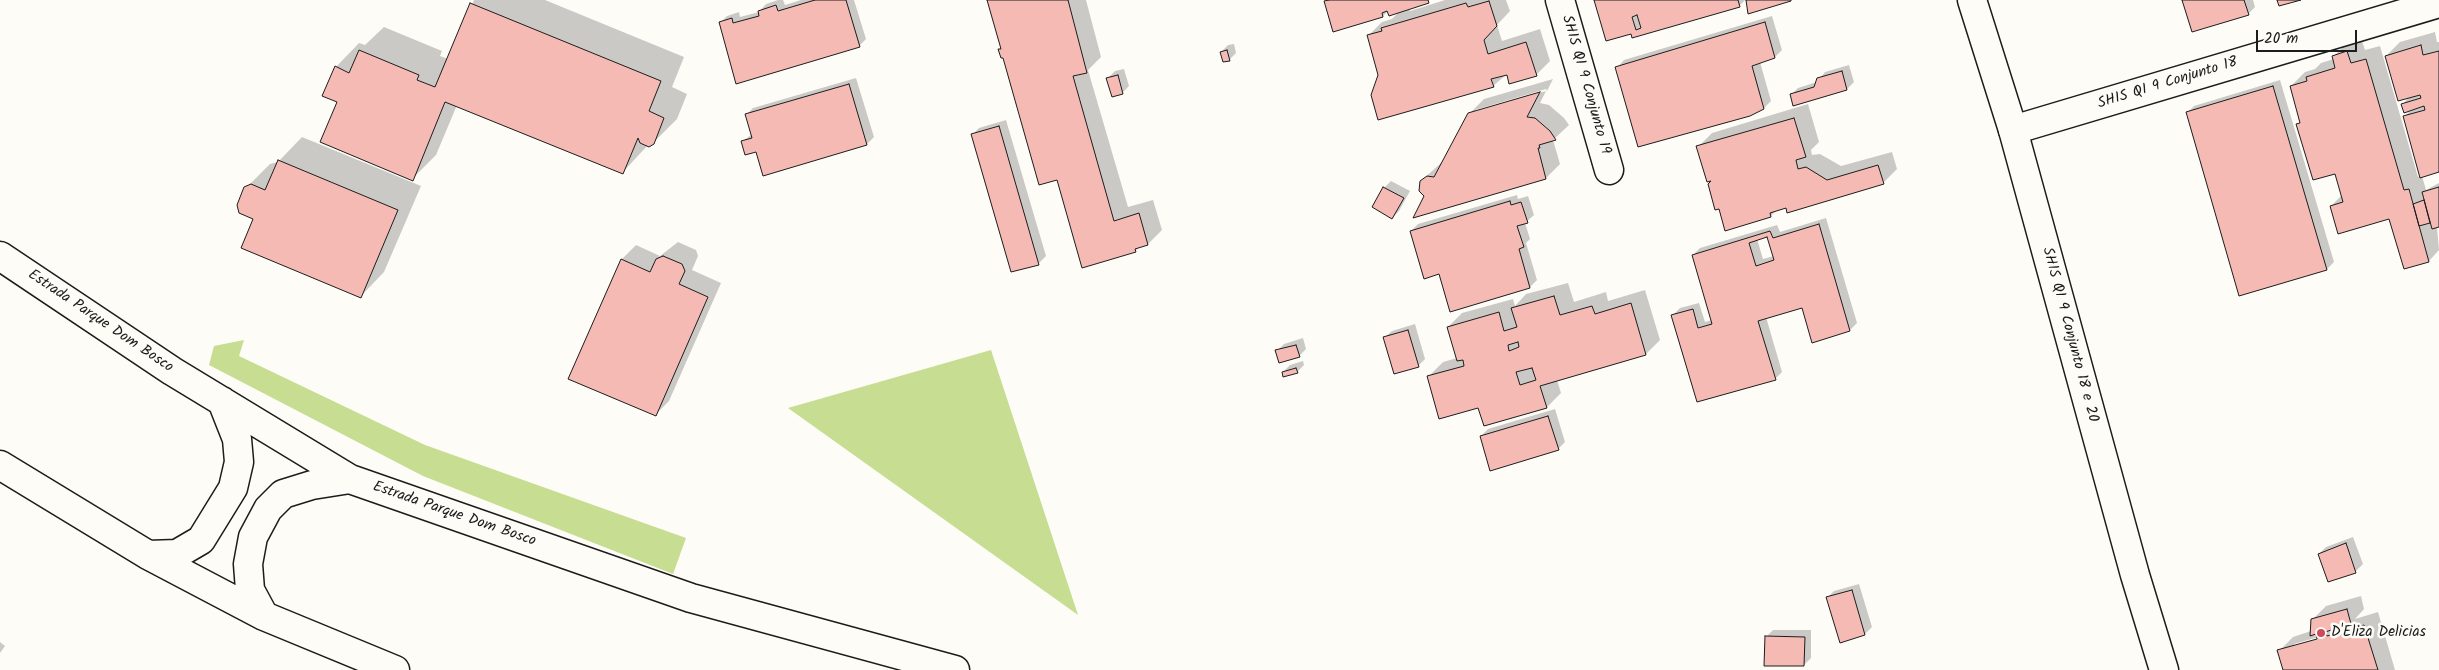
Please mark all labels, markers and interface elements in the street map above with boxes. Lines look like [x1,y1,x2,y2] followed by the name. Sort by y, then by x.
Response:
[1557,13,1613,157] street label: SHIS QI 9 Conjunto 19
[2259,20,2360,52] scale bar
[2264,27,2298,51] text: 20 m
[2096,54,2240,114] street label: SHIS QI 9 Conjunto 18
[2037,246,2101,424] street label: SHIS QI 9 Conjunto 18 e 20
[24,267,176,377] street label: Estrada Parque Dom Bosco
[370,479,538,551] street label: Estrada Parque Dom Bosco
[2331,624,2426,642] place label: D'Eliza Delicias
[2315,627,2327,639] marker: D'Eliza Delicias

